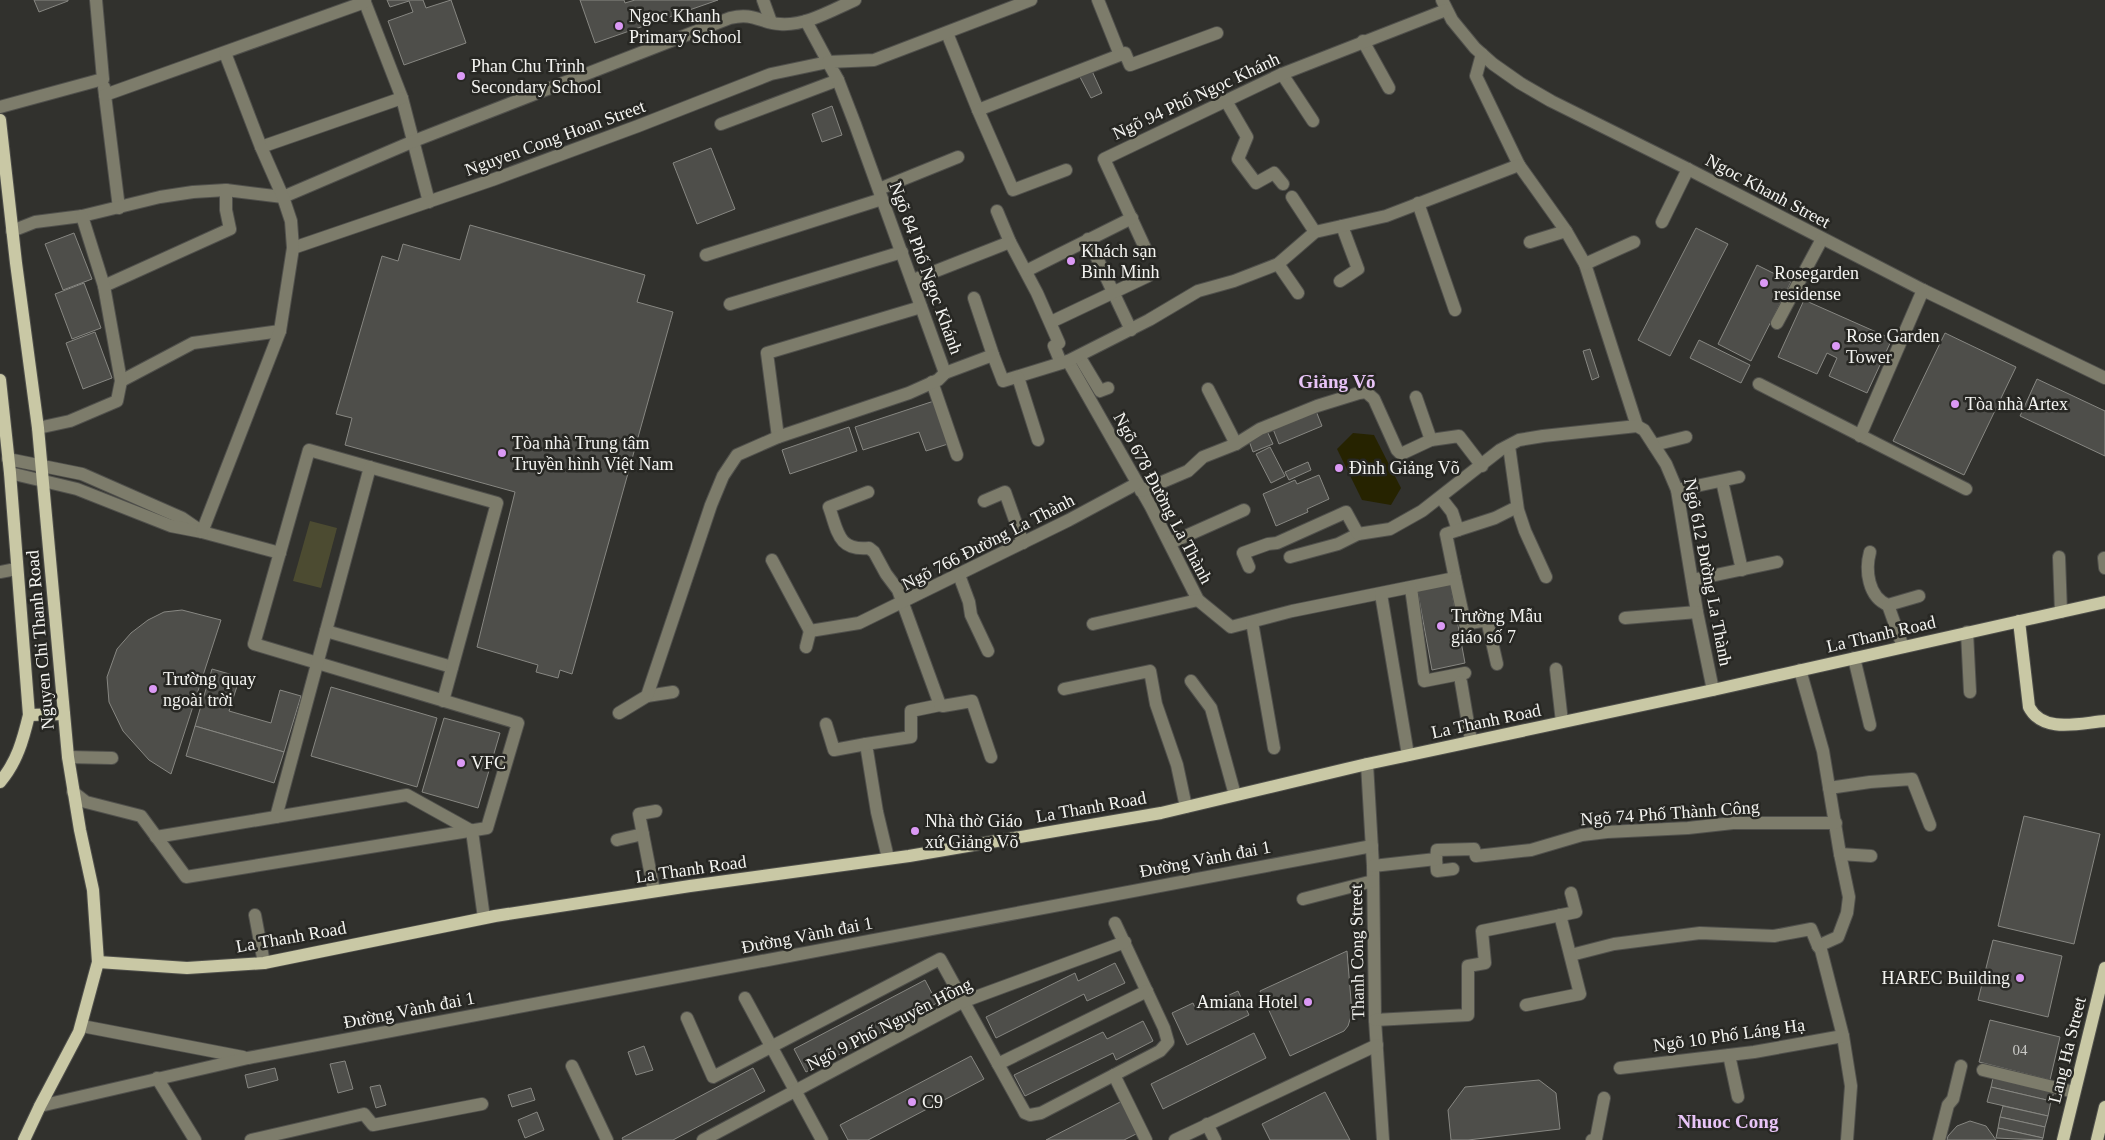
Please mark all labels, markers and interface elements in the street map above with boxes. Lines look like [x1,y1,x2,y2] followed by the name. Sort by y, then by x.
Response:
[629,6,742,47] place label: Ngoc Khanh Primary School
[613,20,625,32] marker: Ngoc Khanh Primary School
[1109,48,1283,144] street label: Ngõ 94 Phố Ngọc Khánh
[471,56,601,97] place label: Phan Chu Trinh Secondary School
[455,70,467,82] marker: Phan Chu Trinh Secondary School
[462,96,648,180] street label: Nguyen Cong Hoan Street
[1702,150,1834,232] street label: Ngoc Khanh Street
[885,179,967,357] street label: Ngõ 84 Phố Ngọc Khánh
[1081,241,1160,282] place label: Khách sạn Bình Minh
[1065,255,1077,267] marker: Khách sạn Bình Minh
[1774,263,1859,304] place label: Rosegarden residense
[1758,277,1770,289] marker: Rosegarden residense
[1846,326,1939,367] place label: Rose Garden Tower
[1830,340,1842,352] marker: Rose Garden Tower
[1298,371,1376,392] district label: Giảng Võ
[1965,394,2068,414] place label: Tòa nhà Artex
[1949,398,1961,410] marker: Tòa nhà Artex
[1109,409,1217,587] street label: Ngõ 678 Đường La Thành
[512,433,673,474] place label: Tòa nhà Trung tâm Truyền hình Việt Nam
[496,447,508,459] marker: Tòa nhà Trung tâm Truyền hình Việt Nam
[1349,458,1460,478] place label: Đình Giảng Võ
[1333,462,1345,474] marker: Đình Giảng Võ
[1680,476,1736,668] street label: Ngõ 612 Đường La Thành
[898,490,1078,594] street label: Ngõ 766 Đường La Thành
[22,549,58,731] street label: Nguyen Chi Thanh Road
[1451,606,1542,647] place label: Trường Mẫu giáo số 7
[1824,612,1938,656] street label: La Thanh Road
[1435,620,1447,632] marker: Trường Mẫu giáo số 7
[163,669,256,710] place label: Trường quay ngoài trời
[147,683,159,695] marker: Trường quay ngoài trời
[1429,700,1543,742] street label: La Thanh Road
[471,753,506,773] place label: VFC
[455,757,467,769] marker: VFC
[1034,787,1148,827] street label: La Thanh Road
[1580,797,1760,829] street label: Ngõ 74 Phố Thành Công
[925,811,1023,852] place label: Nhà thờ Giáo xứ Giảng Võ
[909,825,921,837] marker: Nhà thờ Giáo xứ Giảng Võ
[1138,836,1272,882] street label: Đường Vành đai 1
[634,851,748,887] street label: La Thanh Road
[1346,884,1368,1020] street label: Thanh Cong Street
[740,912,874,958] street label: Đường Vành đai 1
[234,917,348,957] street label: La Thanh Road
[1881,968,2010,988] place label: HAREC Building
[2014,972,2026,984] marker: HAREC Building
[803,974,975,1074] street label: Ngõ 9 Phố Nguyên Hồng
[342,987,476,1033] street label: Đường Vành đai 1
[1197,992,1298,1012] place label: Amiana Hotel
[2044,995,2090,1105] street label: Lang Ha Street
[1302,996,1314,1008] marker: Amiana Hotel
[1652,1014,1806,1056] street label: Ngõ 10 Phố Láng Hạ
[2013,1042,2028,1058] house number: 04
[922,1092,943,1112] place label: C9
[906,1096,918,1108] marker: C9
[1678,1111,1779,1132] district label: Nhuoc Cong

